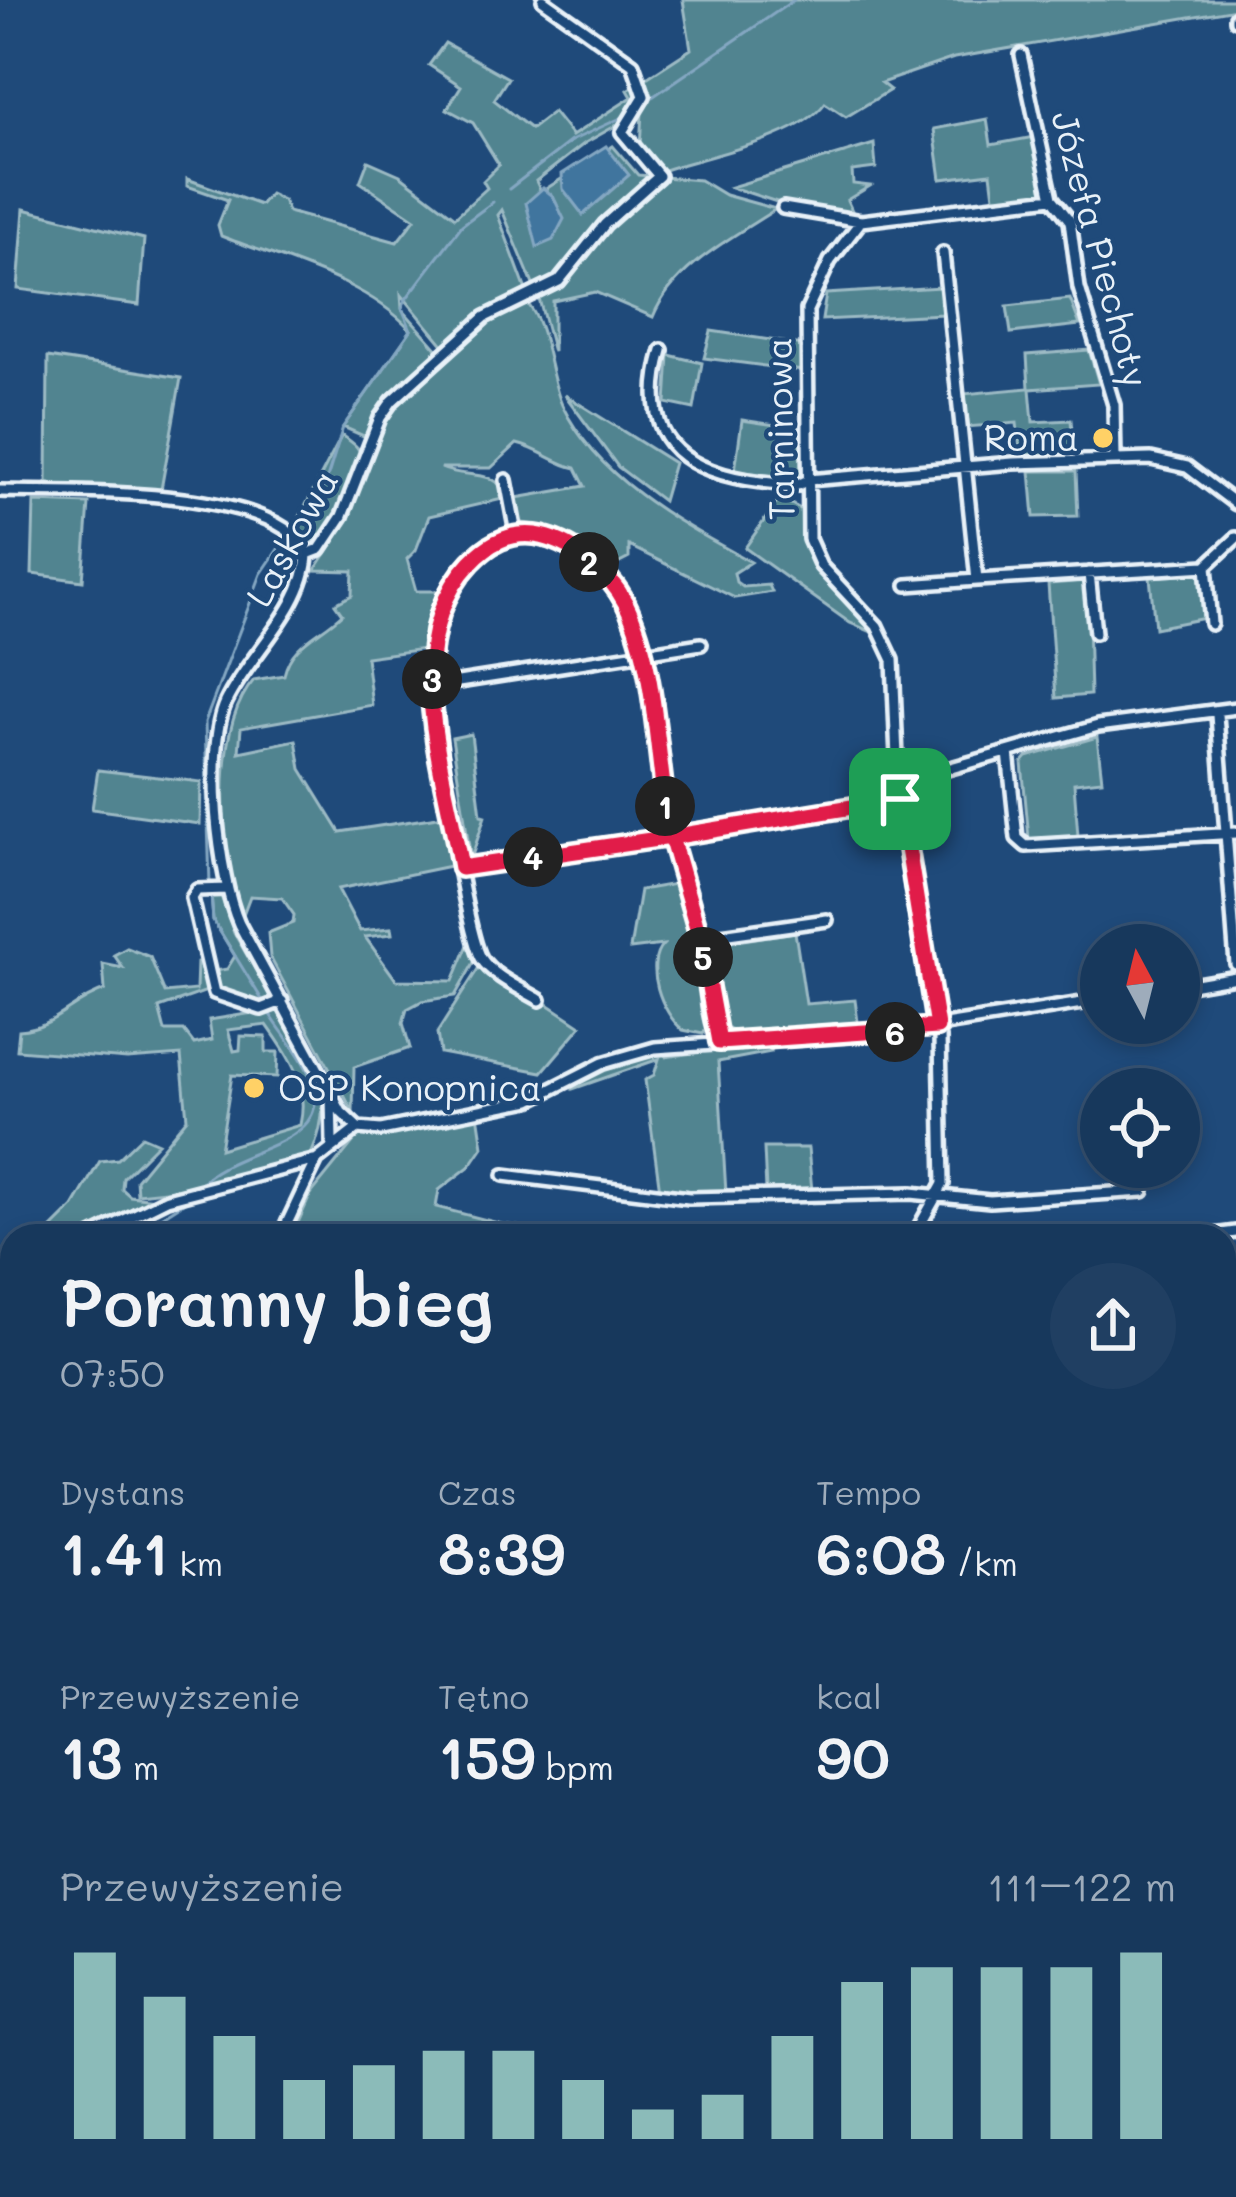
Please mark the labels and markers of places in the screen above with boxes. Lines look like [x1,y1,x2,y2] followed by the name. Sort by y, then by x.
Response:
[983,413,1079,460] place label: Roma
[1090,425,1116,451] marker: Roma
[559,532,619,592] pin: 2
[402,649,462,709] pin: 3
[849,748,951,850] pin
[635,776,695,836] pin: 1
[503,827,563,887] pin: 4
[673,927,733,987] pin: 5
[865,1002,925,1062] pin: 6
[278,1063,542,1110] place label: OSP Konopnica
[241,1075,267,1101] marker: OSP Konopnica

